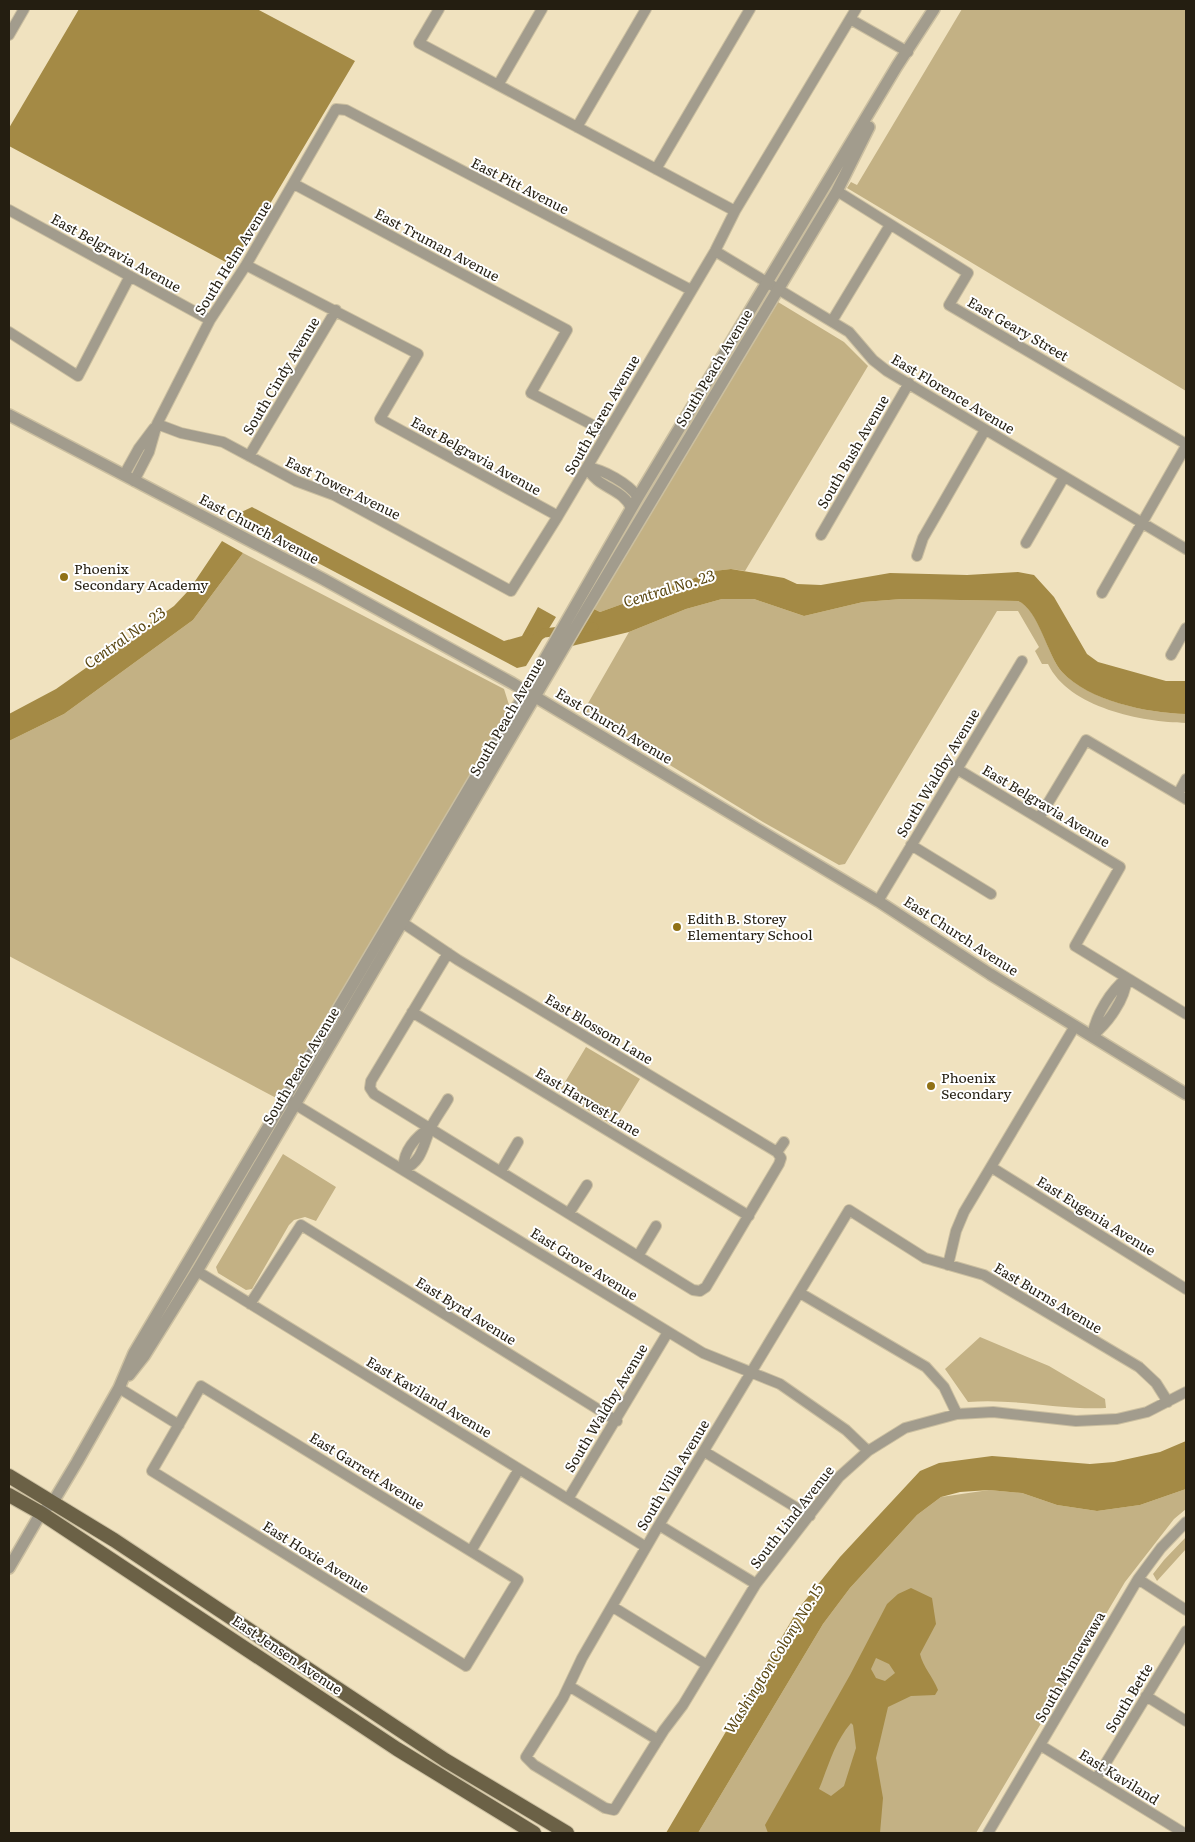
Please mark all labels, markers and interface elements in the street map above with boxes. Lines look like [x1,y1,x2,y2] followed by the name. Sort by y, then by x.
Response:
[468,152,573,218] street label: East Pitt Avenue
[189,196,275,319] street label: South Helm Avenue
[372,203,503,285] street label: East Truman Avenue
[48,208,185,296] street label: East Belgravia Avenue
[964,291,1073,365] street label: East Geary Street
[670,305,756,430] street label: South Peach Avenue
[237,313,323,438] street label: South Cindy Avenue
[888,348,1019,438] street label: East Florence Avenue
[559,351,644,478] street label: South Karen Avenue
[811,391,893,512] street label: South Bush Avenue
[408,411,545,499] street label: East Belgravia Avenue
[282,451,404,524] street label: East Tower Avenue
[196,488,323,568] street label: East Church Avenue
[74,558,209,594] place label: Phoenix Secondary Academy
[620,563,717,612] water label: Central No. 23
[58,571,70,583] marker: Phoenix Secondary Academy
[79,600,170,673] water label: Central No. 23
[464,653,548,780] street label: South Peach Avenue
[552,682,677,768] street label: East Church Avenue
[891,704,984,841] street label: South Waldby Avenue
[979,759,1114,851] street label: East Belgravia Avenue
[900,891,1023,980] street label: East Church Avenue
[687,908,813,944] place label: Edith B. Storey Elementary School
[671,921,683,933] marker: Edith B. Storey Elementary School
[542,988,657,1068] street label: East Blossom Lane
[257,1003,343,1128] street label: South Peach Avenue
[532,1062,645,1140] street label: East Harvest Lane
[941,1067,1012,1103] place label: Phoenix Secondary
[925,1080,937,1092] marker: Phoenix Secondary
[1033,1170,1160,1260] street label: East Eugenia Avenue
[527,1222,642,1304] street label: East Grove Avenue
[991,1257,1106,1337] street label: East Burns Avenue
[412,1271,521,1349] street label: East Byrd Avenue
[559,1339,652,1476] street label: South Waldby Avenue
[363,1351,496,1442] street label: East Kaviland Avenue
[631,1415,713,1534] street label: South Villa Avenue
[306,1427,429,1514] street label: East Garrett Avenue
[745,1461,838,1572] street label: South Lind Avenue
[259,1515,374,1597] street label: East Hoxie Avenue
[717,1578,829,1738] water label: Washington Colony No. 15
[1029,1607,1109,1726] street label: South Minnewawa
[228,1610,347,1699] street label: East Jensen Avenue
[1100,1659,1157,1736] street label: South Bette
[1076,1744,1164,1809] street label: East Kaviland

